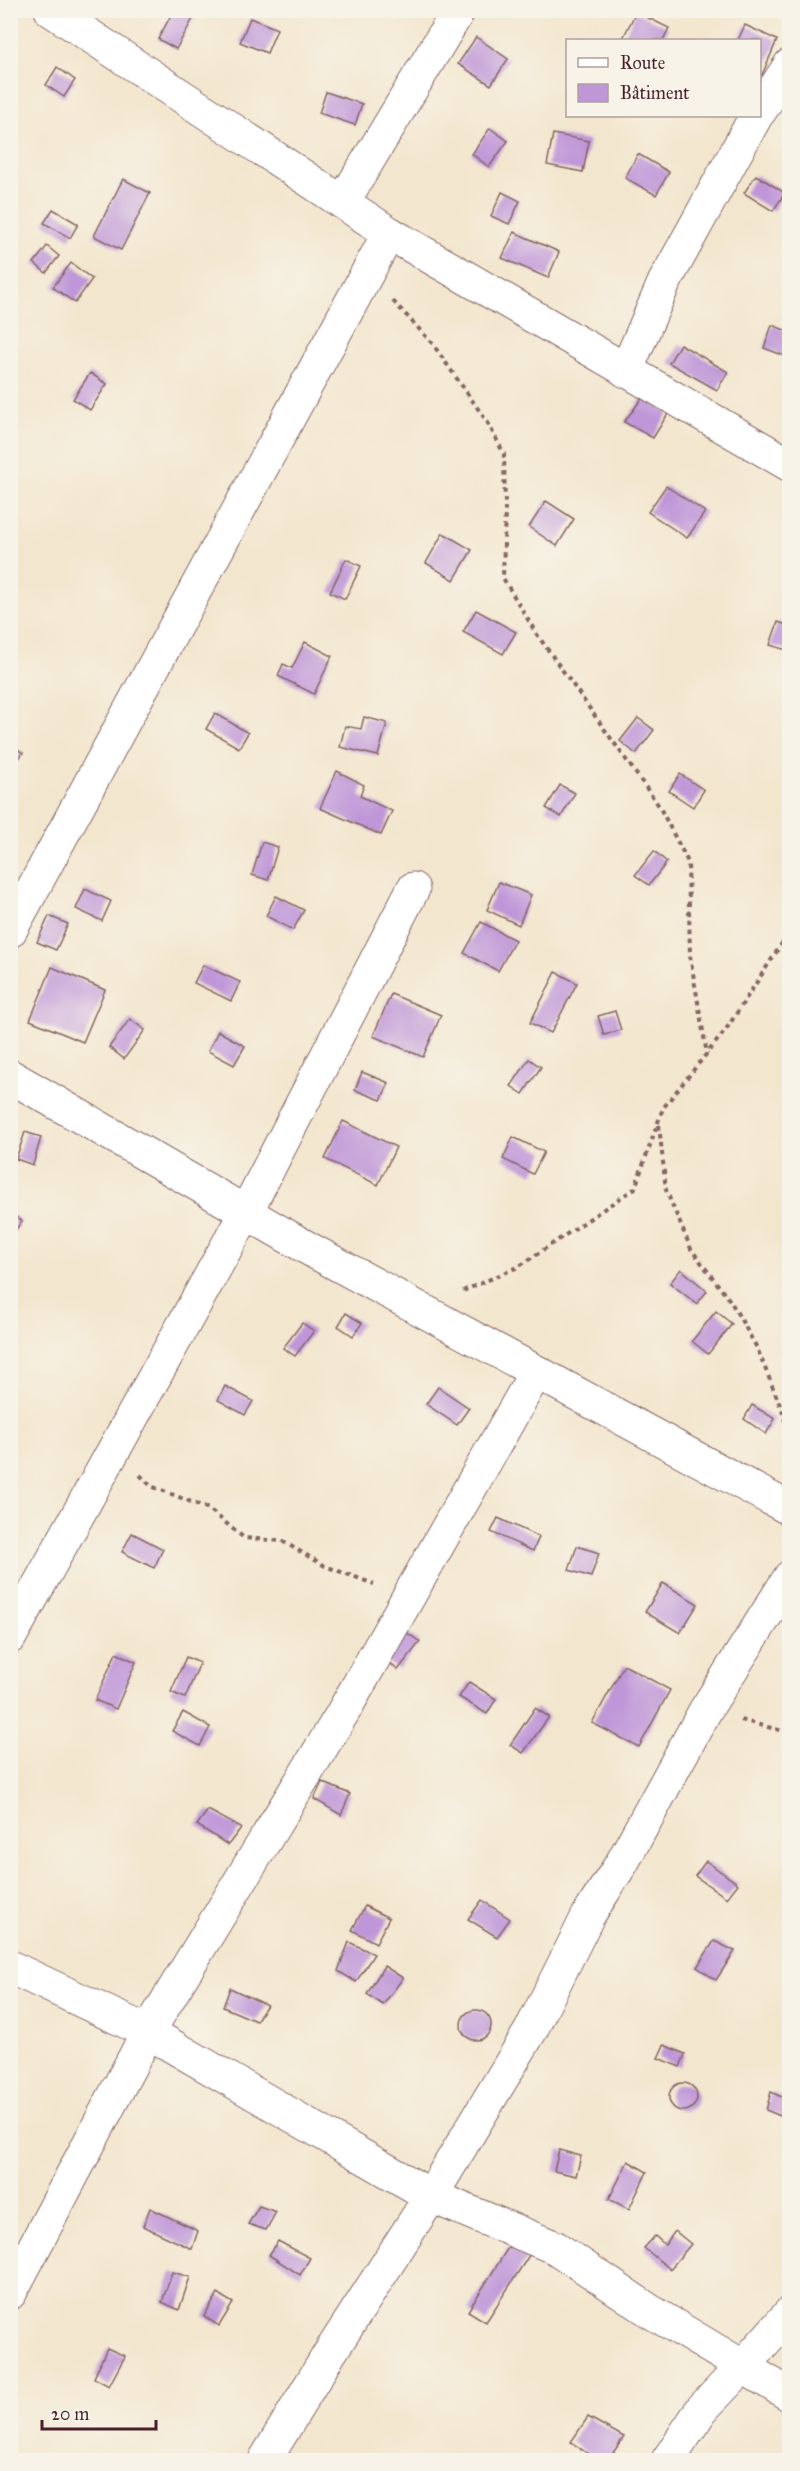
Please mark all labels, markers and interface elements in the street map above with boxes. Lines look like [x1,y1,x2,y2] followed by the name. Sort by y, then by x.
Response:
[566,39,761,117] legend
[620,52,665,74] text: Route
[620,82,690,104] text: Bâtiment
[42,2393,156,2431] scale bar
[51,2403,89,2425] text: 20 m

